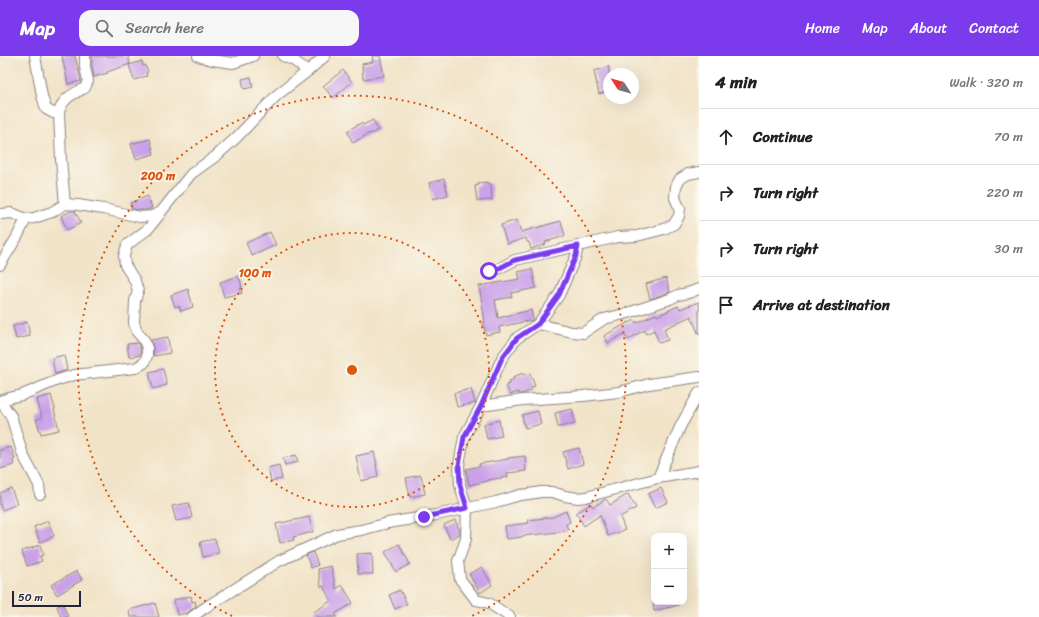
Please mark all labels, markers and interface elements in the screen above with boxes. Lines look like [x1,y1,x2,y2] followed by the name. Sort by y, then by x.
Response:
[79,10,359,46] search box
[20,12,55,45] text: Map
[125,15,204,41] text: Search here
[805,16,840,41] text: Home
[862,16,888,41] text: Map
[910,16,947,41] text: About
[969,16,1019,41] text: Contact
[93,17,115,39] icon: search
[715,67,757,97] text: 4 min
[603,68,639,104] north arrow
[949,71,1023,94] text: Walk · 320 m
[753,124,813,150] text: Continue
[994,125,1023,148] text: 70 m
[715,126,737,148] icon: ahead
[140,165,176,187] text: 200 m
[753,180,818,206] text: Turn right
[986,181,1023,204] text: 220 m
[715,182,737,204] icon: right
[753,236,818,262] text: Turn right
[994,237,1023,260] text: 30 m
[715,238,737,260] icon: right
[239,262,272,284] text: 100 m
[480,262,498,280] route start
[753,292,890,318] text: Arrive at destination
[715,294,737,316] icon: arrive
[345,363,359,377] centre of rings
[415,508,433,526] route end
[651,533,687,605] map controls
[651,533,687,569] button: +
[651,569,687,605] button: −
[18,588,43,607] text: 50 m
[12,589,81,608] scale bar

